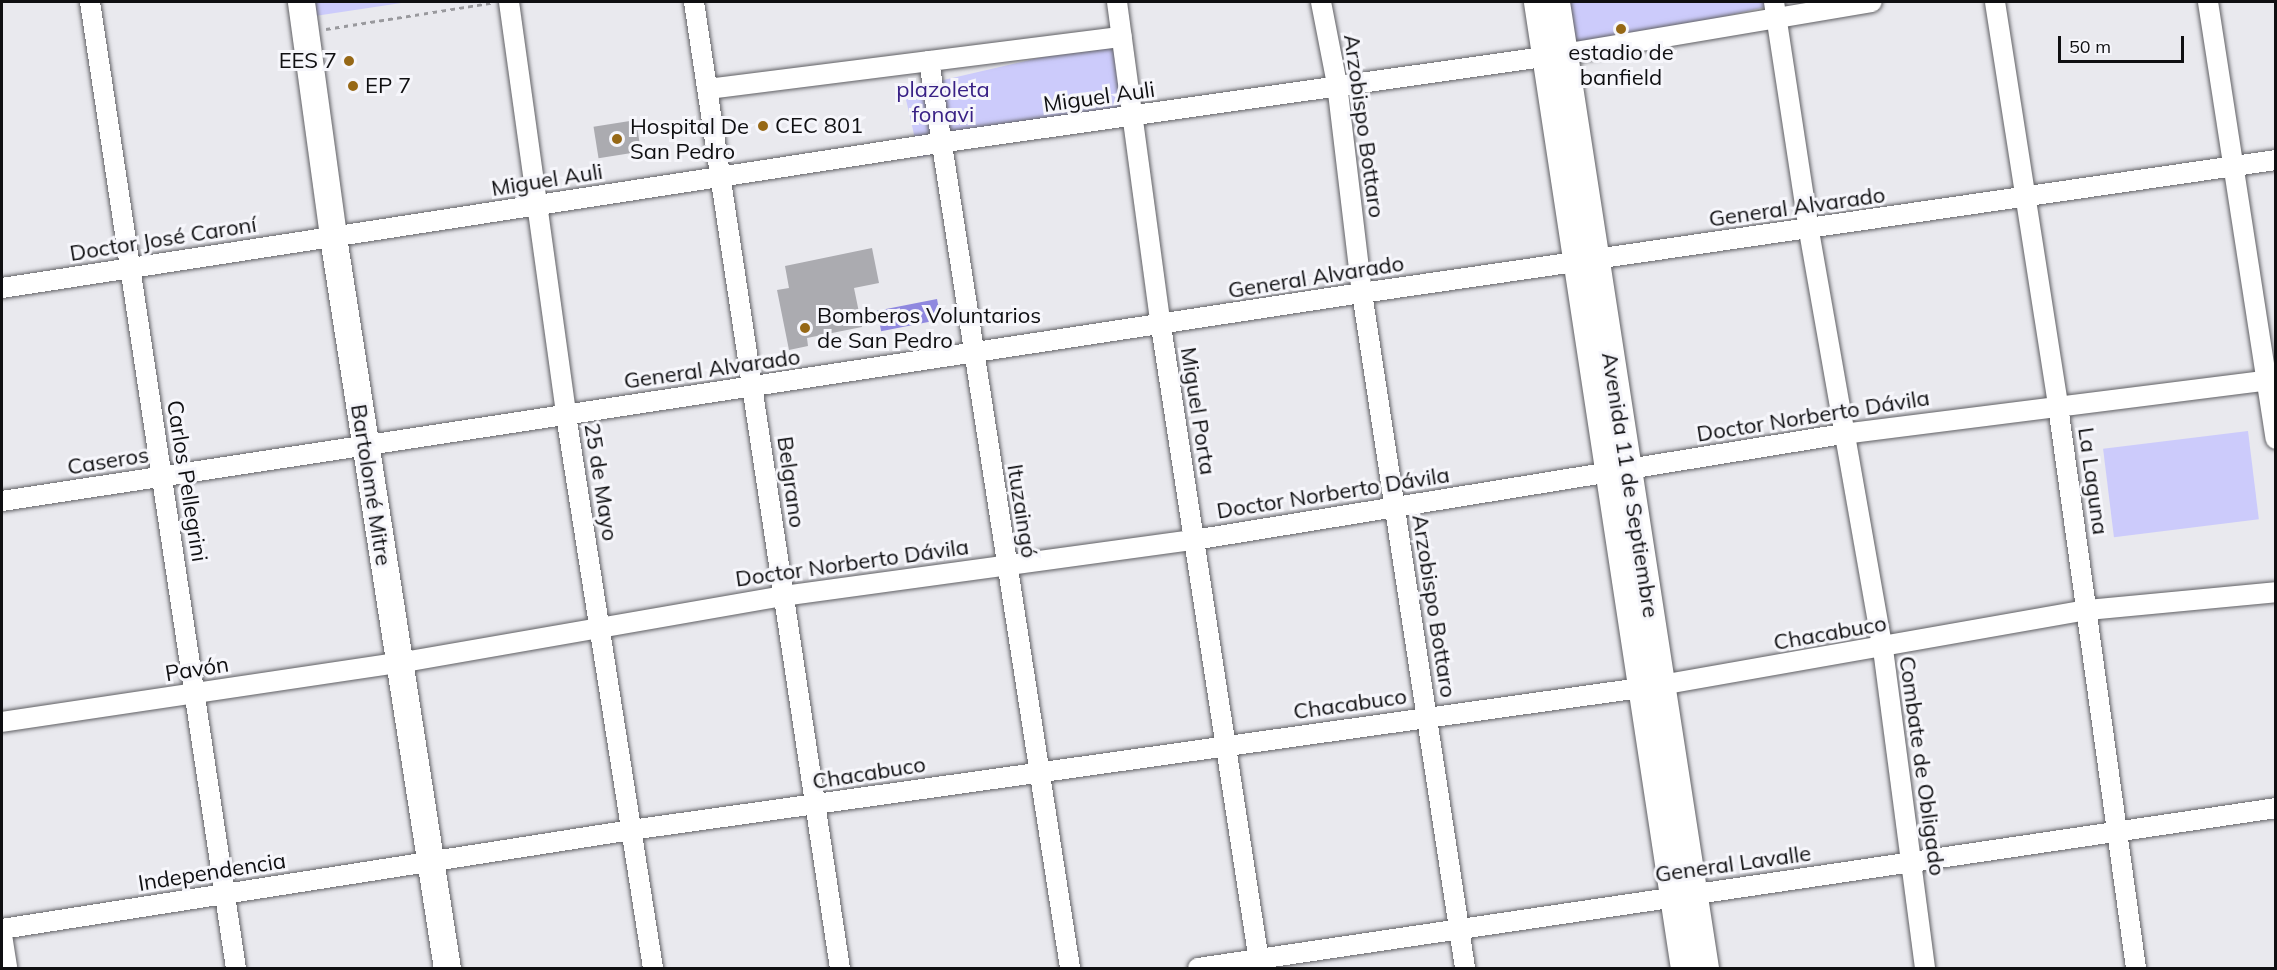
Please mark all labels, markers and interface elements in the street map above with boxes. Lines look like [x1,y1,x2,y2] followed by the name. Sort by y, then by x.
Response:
[1614,22,1628,36] marker: estadio de banfield
[2061,24,2187,62] scale bar
[1338,33,1390,219] street label: Arzobispo Bottaro
[2069,35,2111,58] text: 50 m
[1568,39,1674,90] place label: estadio de banfield
[279,48,337,74] place label: EES 7
[342,54,356,68] marker: EES 7
[365,73,411,99] place label: EP 7
[896,76,990,128] park label: plazoleta fonavi
[1042,76,1156,118] street label: Miguel Auli
[346,79,360,93] marker: EP 7
[630,113,749,164] place label: Hospital De San Pedro
[775,113,863,139] place label: CEC 801
[756,119,770,133] marker: CEC 801
[608,130,626,148] marker: Hospital De San Pedro
[489,158,605,202] street label: Miguel Auli
[1707,182,1887,232] street label: General Alvarado
[68,211,258,267] street label: Doctor José Caroní
[1226,250,1406,304] street label: General Alvarado
[817,302,1041,354] place label: Bomberos Voluntarios de San Pedro
[798,321,812,335] marker: Bomberos Voluntarios de San Pedro
[622,344,802,394] street label: General Alvarado
[1175,345,1221,477] street label: Miguel Porta
[1596,350,1664,620] street label: Avenida 11 de Septiembre
[1695,385,1931,447] street label: Doctor Norberto Dávila
[161,398,213,564] street label: Carlos Pellegrini
[345,402,397,568] street label: Bartolomé Mitre
[579,421,623,543] street label: 25 de Mayo
[2072,426,2114,536] street label: La Laguna
[772,435,810,529] street label: Belgrano
[65,442,151,480] street label: Caseros
[1002,462,1042,560] street label: Ituzaingó
[1215,462,1451,524] street label: Doctor Norberto Dávila
[1406,513,1462,699] street label: Arzobispo Bottaro
[734,534,970,592] street label: Doctor Norberto Dávila
[1771,610,1889,656] street label: Chacabuco
[163,651,231,687] street label: Pavón
[1894,654,1950,878] street label: Combate de Obligado
[1292,683,1408,725] street label: Chacabuco
[811,751,927,795] street label: Chacabuco
[1653,840,1813,888] street label: General Lavalle
[136,847,288,897] street label: Independencia

